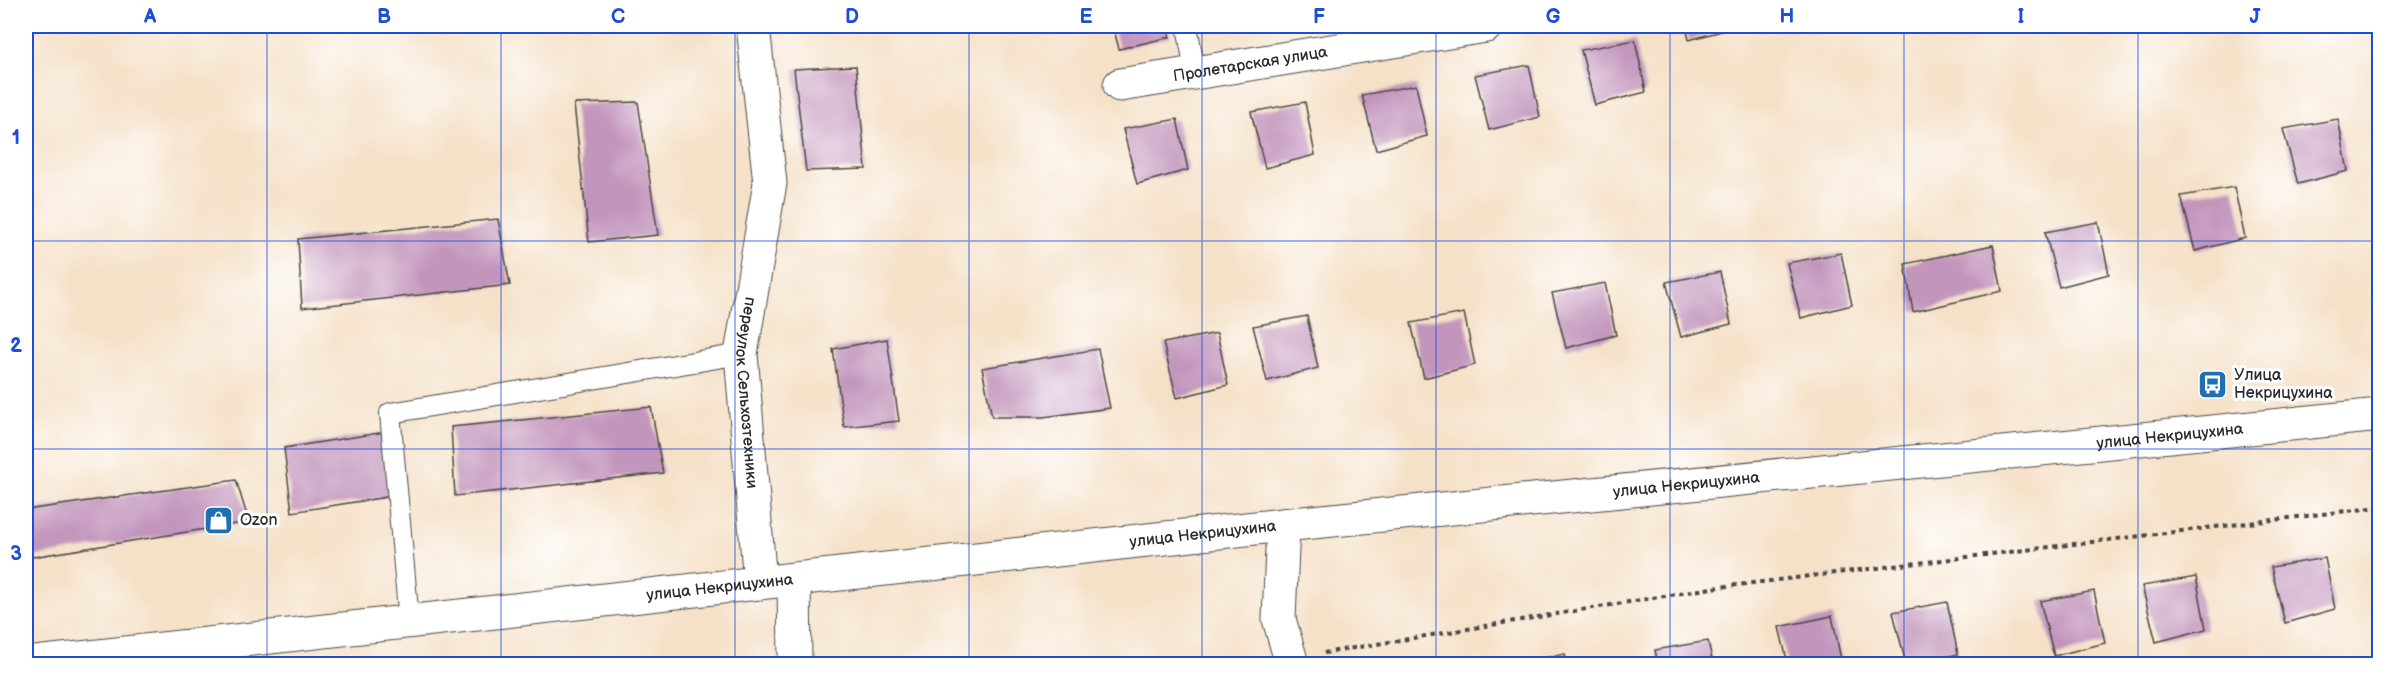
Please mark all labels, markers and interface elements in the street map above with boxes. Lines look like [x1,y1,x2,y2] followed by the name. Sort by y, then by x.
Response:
[143,5,157,29] text: A
[377,5,391,29] text: B
[611,5,625,29] text: C
[845,5,859,29] text: D
[1080,5,1093,29] text: E
[1313,5,1325,29] text: F
[1546,5,1561,29] text: G
[1780,5,1794,29] text: H
[2018,5,2024,29] text: I
[2250,5,2262,29] text: J
[1172,42,1329,86] street label: Пролетарская улица
[12,126,20,150] text: 1
[731,296,762,489] street label: переулок Сельхозтехники
[10,334,22,358] text: 2
[2234,366,2333,403] place label: Улица Некрицухина
[2197,368,2229,400] bus stop icon: Улица Некрицухина
[2096,419,2245,453] street label: улица Некрицухина
[1612,468,1761,501] street label: улица Некрицухина
[203,504,235,536] shop icon: Ozon
[240,511,278,530] place label: Ozon
[1128,516,1278,551] street label: улица Некрицухина
[10,542,22,566] text: 3
[645,570,795,605] street label: улица Некрицухина

